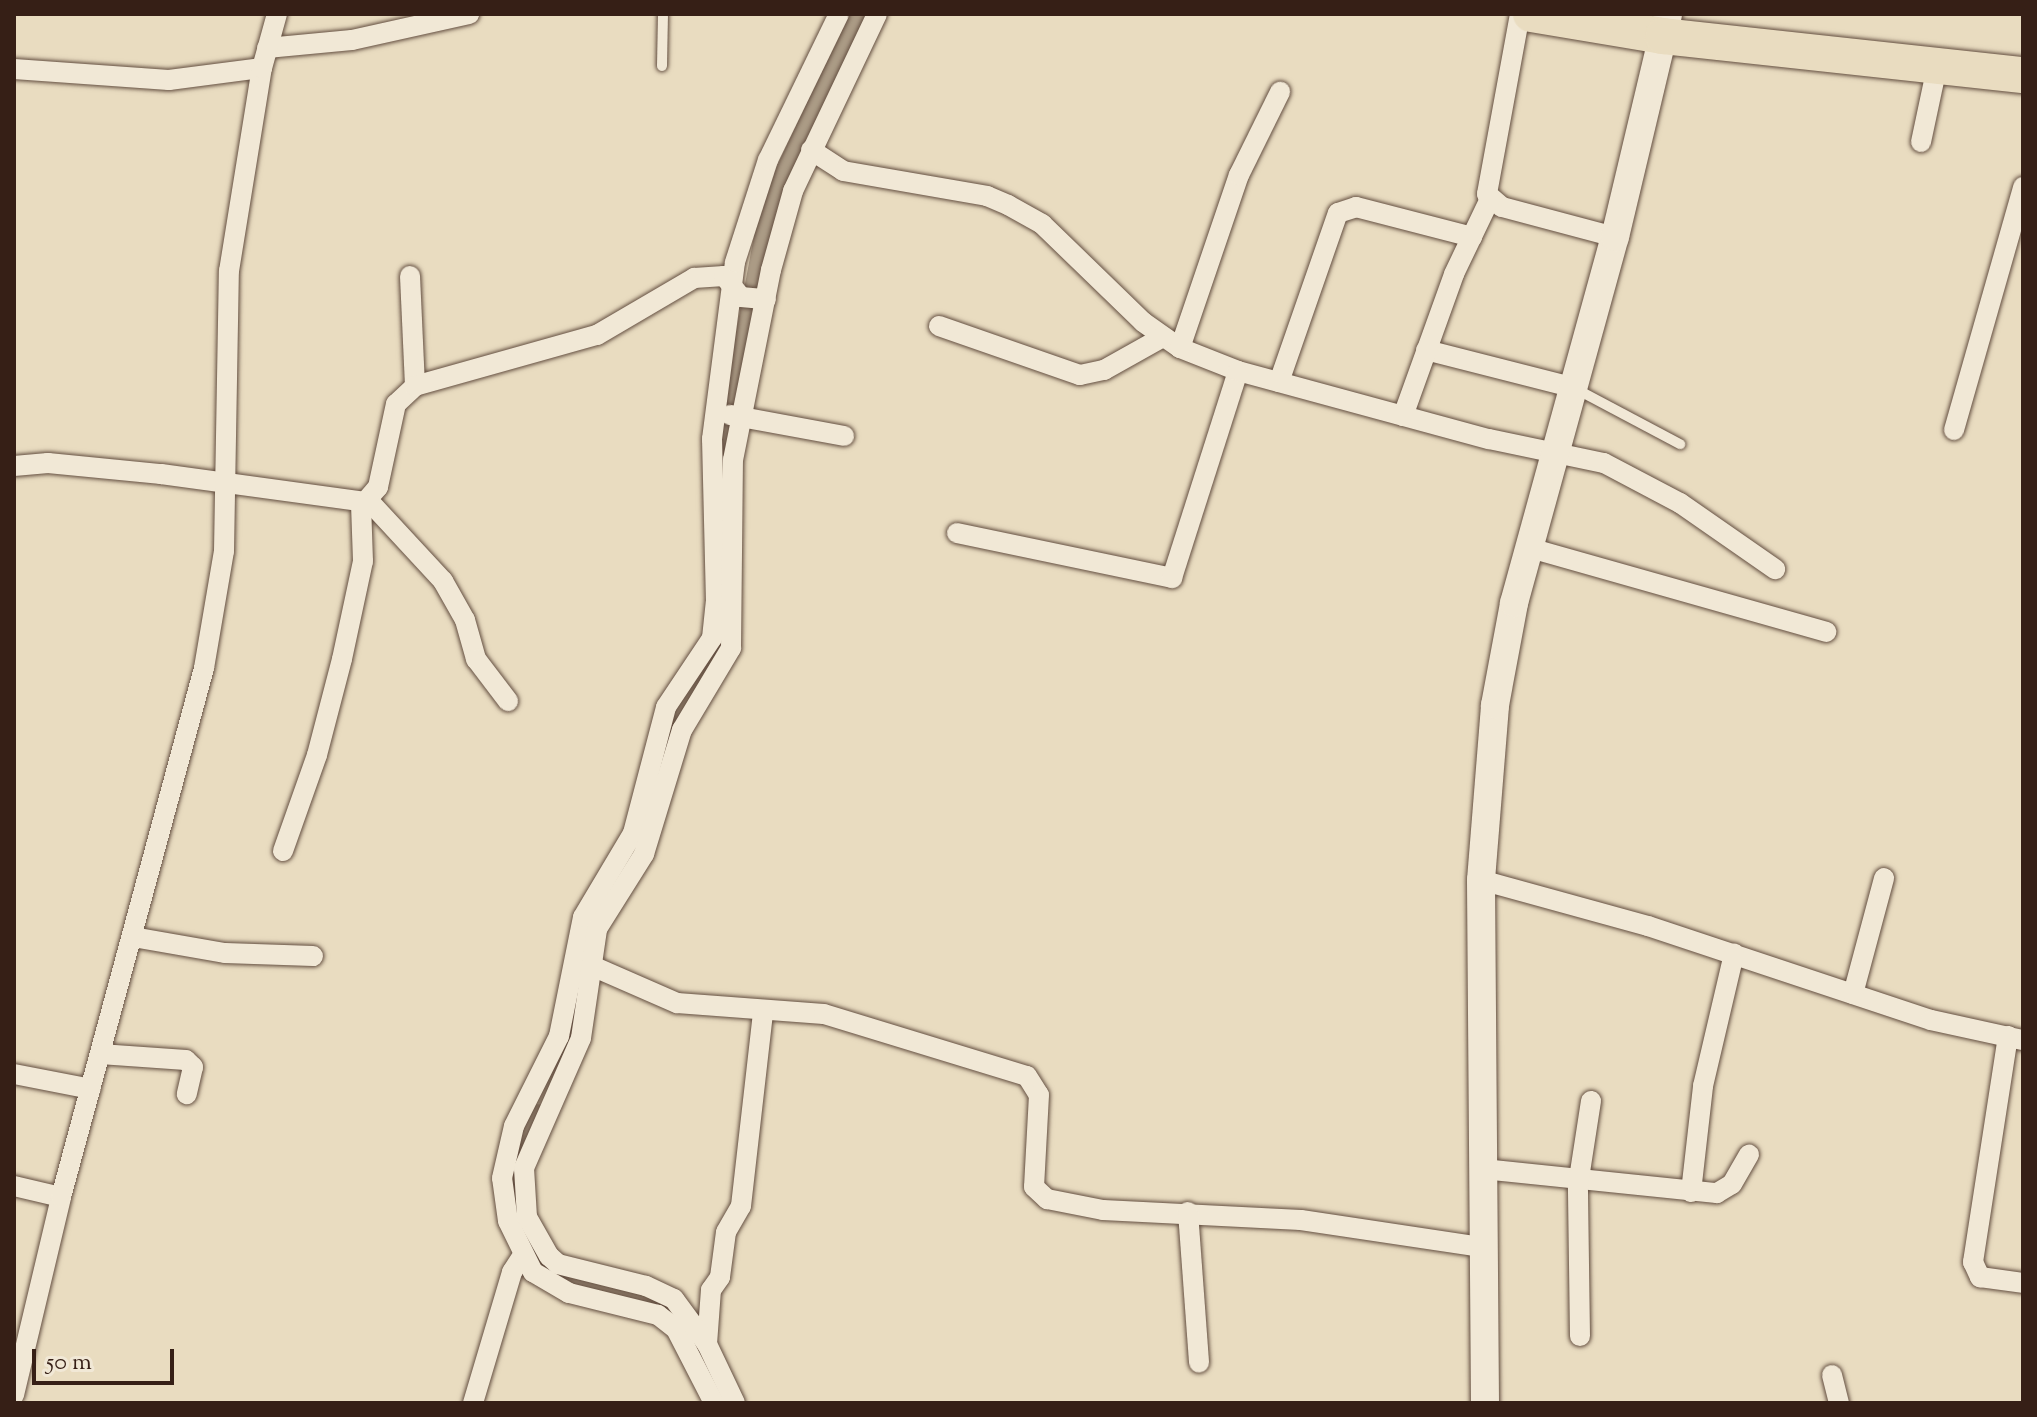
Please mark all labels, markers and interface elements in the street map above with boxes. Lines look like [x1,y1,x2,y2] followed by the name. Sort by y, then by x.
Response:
[36,1333,178,1383] scale bar
[46,1346,92,1380] text: 50 m

